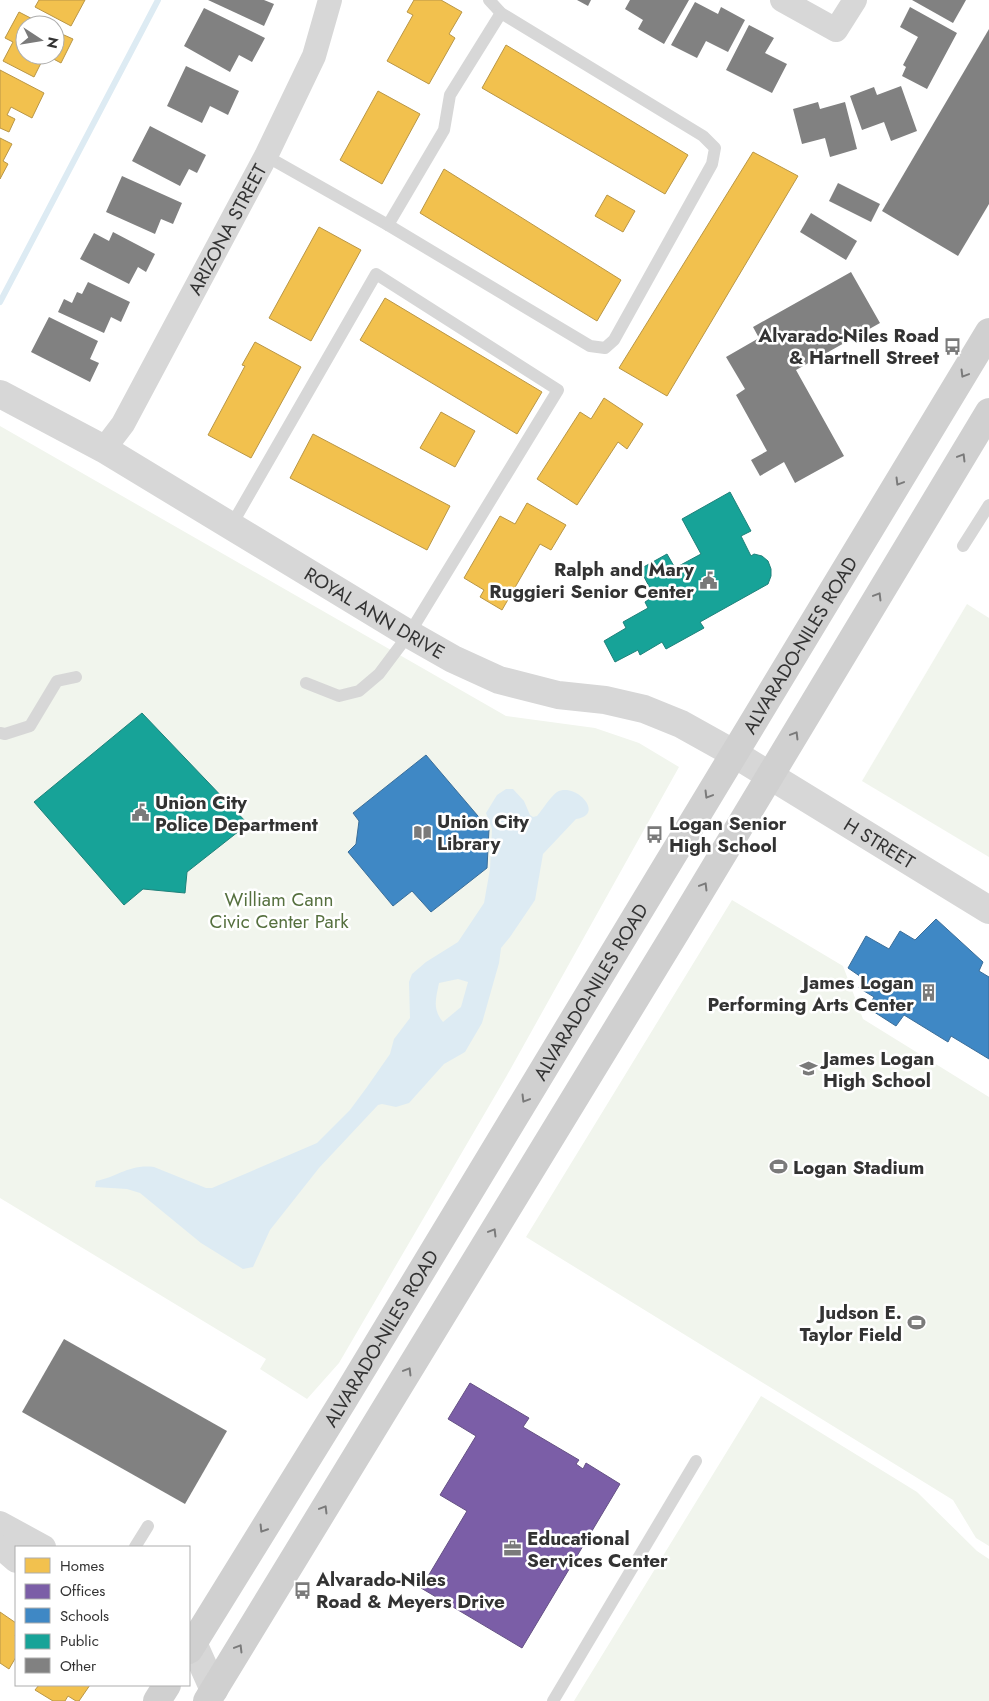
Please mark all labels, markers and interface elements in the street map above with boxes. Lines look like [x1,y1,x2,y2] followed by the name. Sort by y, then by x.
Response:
[15,15,65,65] north arrow
[42,35,64,50] text: N
[181,159,273,300] street label: ARIZONA STREET
[757,322,939,371] place label: Alvarado-Niles Road & Hartnell Street
[943,336,963,356] bus stop icon: Alvarado-Niles Road & Hartnell Street
[961,368,971,377] one-way arrow
[956,453,966,462] one-way arrow
[895,477,905,486] one-way arrow
[736,551,864,739] street label: ALVARADO-NILES ROAD
[489,556,695,605] place label: Ralph and Mary Ruggieri Senior Center
[299,560,450,665] street label: ROYAL ANN DRIVE
[698,570,718,590] public building icon: Ralph and Mary Ruggieri Senior Center
[872,592,882,601] one-way arrow
[788,732,798,741] one-way arrow
[155,789,318,838] place label: Union City Police Department
[704,790,714,799] one-way arrow
[131,803,151,823] public building icon: Union City Police Department
[437,808,530,857] place label: Union City Library
[669,810,787,859] place label: Logan Senior High School
[839,811,920,875] street label: H STREET
[413,822,433,842] library icon: Union City Library
[645,824,665,844] bus stop icon: Logan Senior High School
[697,882,707,891] one-way arrow
[209,886,349,935] park label: William Cann Civic Center Park
[526,898,654,1085] street label: ALVARADO-NILES ROAD
[707,969,914,1018] place label: James Logan Performing Arts Center
[918,983,938,1003] building icon: James Logan Performing Arts Center
[819,1045,934,1094] place label: James Logan High School
[799,1059,819,1079] school or university icon: James Logan High School
[521,1094,531,1103] one-way arrow
[793,1154,924,1181] place label: Logan Stadium
[769,1157,789,1177] sports icon: Logan Stadium
[486,1228,496,1237] one-way arrow
[317,1245,445,1432] street label: ALVARADO-NILES ROAD
[800,1299,902,1348] place label: Judson E. Taylor Field
[906,1313,926,1333] sports icon: Judson E. Taylor Field
[402,1367,412,1376] one-way arrow
[317,1506,327,1515] one-way arrow
[259,1524,269,1533] one-way arrow
[527,1525,668,1574] place label: Educational Services Center
[503,1539,523,1559] office icon: Educational Services Center
[15,1546,190,1686] legend
[60,1555,104,1577] text: Homes
[315,1566,505,1615] place label: Alvarado-Niles Road & Meyers Drive
[60,1580,105,1602] text: Offices
[292,1580,312,1600] bus stop icon: Alvarado-Niles Road & Meyers Drive
[60,1605,109,1627] text: Schools
[60,1630,99,1652] text: Public
[233,1645,242,1654] one-way arrow
[60,1655,97,1677] text: Other

